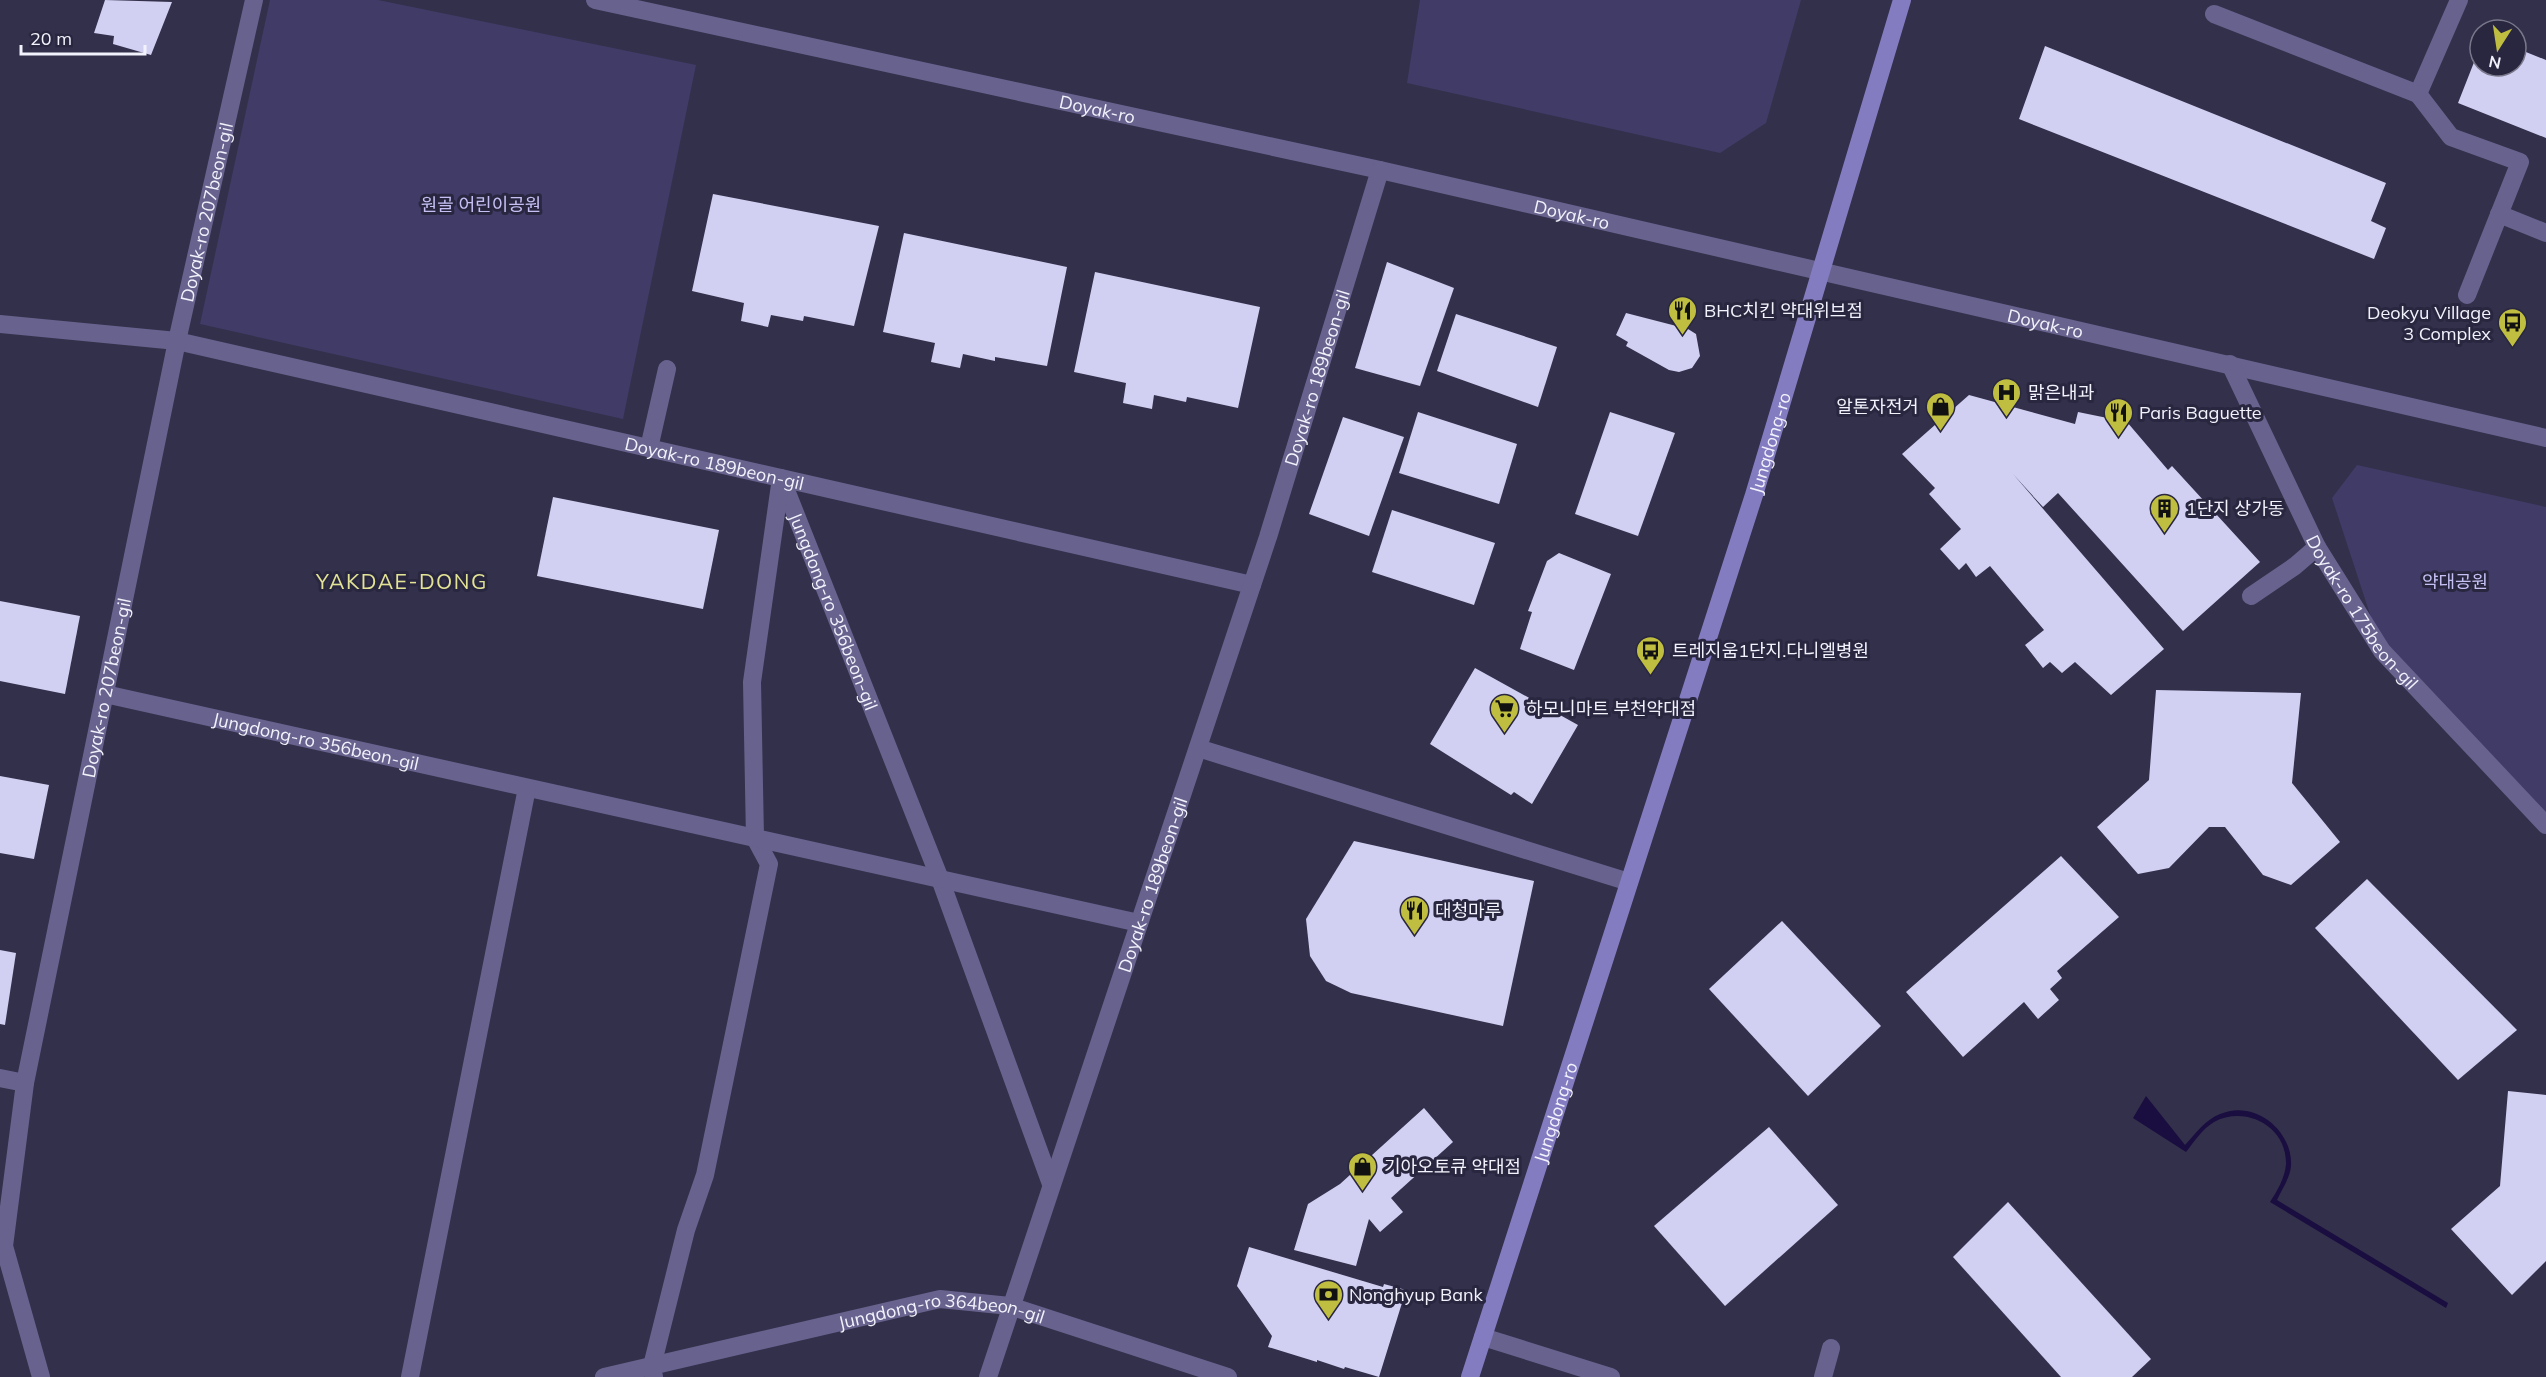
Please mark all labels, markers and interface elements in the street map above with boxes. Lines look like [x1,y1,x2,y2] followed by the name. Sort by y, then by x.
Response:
[21,18,146,56] scale bar
[2468,18,2528,78] north arrow
[30,27,72,50] text: 20 m
[2487,52,2503,74] text: N
[1057,89,1137,128] street label: Doyak-ro
[175,120,237,304] street label: Doyak-ro 207beon-gil
[421,193,541,216] park label: 원골 어린이공원
[1532,194,1612,234] street label: Doyak-ro
[1279,287,1354,469] street label: Doyak-ro 189beon-gil
[1667,294,1699,336] restaurant icon: BHC치킨 약대위브점
[1704,299,1863,322] place label: BHC치킨 약대위브점
[2367,301,2491,345] place label: Deokyu Village 3 Complex
[2005,303,2086,343] street label: Doyak-ro
[2496,306,2528,348] bus stop icon: Deokyu Village 3 Complex
[1991,376,2023,418] hospital icon: 맑은내과
[2028,381,2095,404] place label: 맑은내과
[1744,389,1796,496] street label: Jungdong-ro
[1924,390,1956,432] shop icon: 알톤자전거
[1836,395,1919,418] place label: 알톤자전거
[2102,396,2134,438] restaurant icon: Paris Baguette
[2139,401,2262,424] place label: Paris Baguette
[623,432,806,494] street label: Doyak-ro 189beon-gil
[2149,492,2181,534] building icon: 1단지 상가동
[2186,497,2284,520] place label: 1단지 상가동
[784,509,883,713] street label: Jungdong-ro 356beon-gil
[2301,531,2423,694] street label: Doyak-ro 175beon-gil
[315,568,488,594] district label: YAKDAE-DONG
[2422,570,2488,593] park label: 약대공원
[76,596,136,780] street label: Doyak-ro 207beon-gil
[1635,634,1667,676] bus stop icon: 트레지움1단지.다니엘병원
[1672,639,1869,662] place label: 트레지움1단지.다니엘병원
[1489,692,1521,734] supermarket icon: 하모니마트 부천약대점
[1526,697,1696,720] place label: 하모니마트 부천약대점
[211,707,421,775] street label: Jungdong-ro 356beon-gil
[1112,794,1192,975] street label: Doyak-ro 189beon-gil
[1398,894,1430,936] restaurant icon: 대청마루
[1435,899,1501,922] place label: 대청마루
[1528,1059,1582,1166] street label: Jungdong-ro
[1347,1150,1379,1192] shop icon: 기아오토큐 약대점
[1384,1155,1521,1178] place label: 기아오토큐 약대점
[1312,1278,1344,1320] bank icon: Nonghyup Bank
[1349,1283,1484,1306] place label: Nonghyup Bank
[836,1288,1048,1334] street label: Jungdong-ro 364beon-gil

